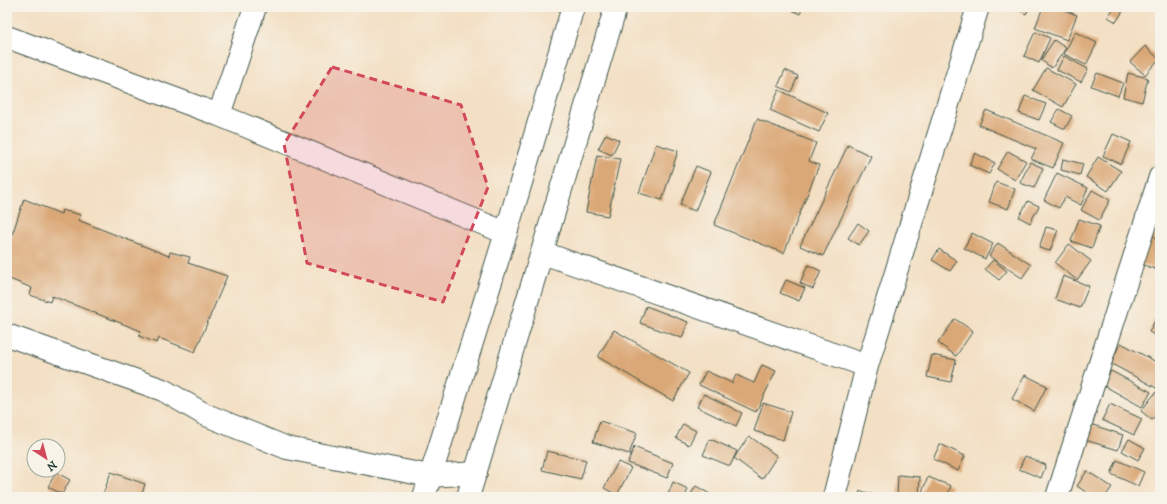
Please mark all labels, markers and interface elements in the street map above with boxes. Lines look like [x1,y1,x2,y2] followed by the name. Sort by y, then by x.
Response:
[26,438,66,478] north arrow
[44,457,59,474] text: N

